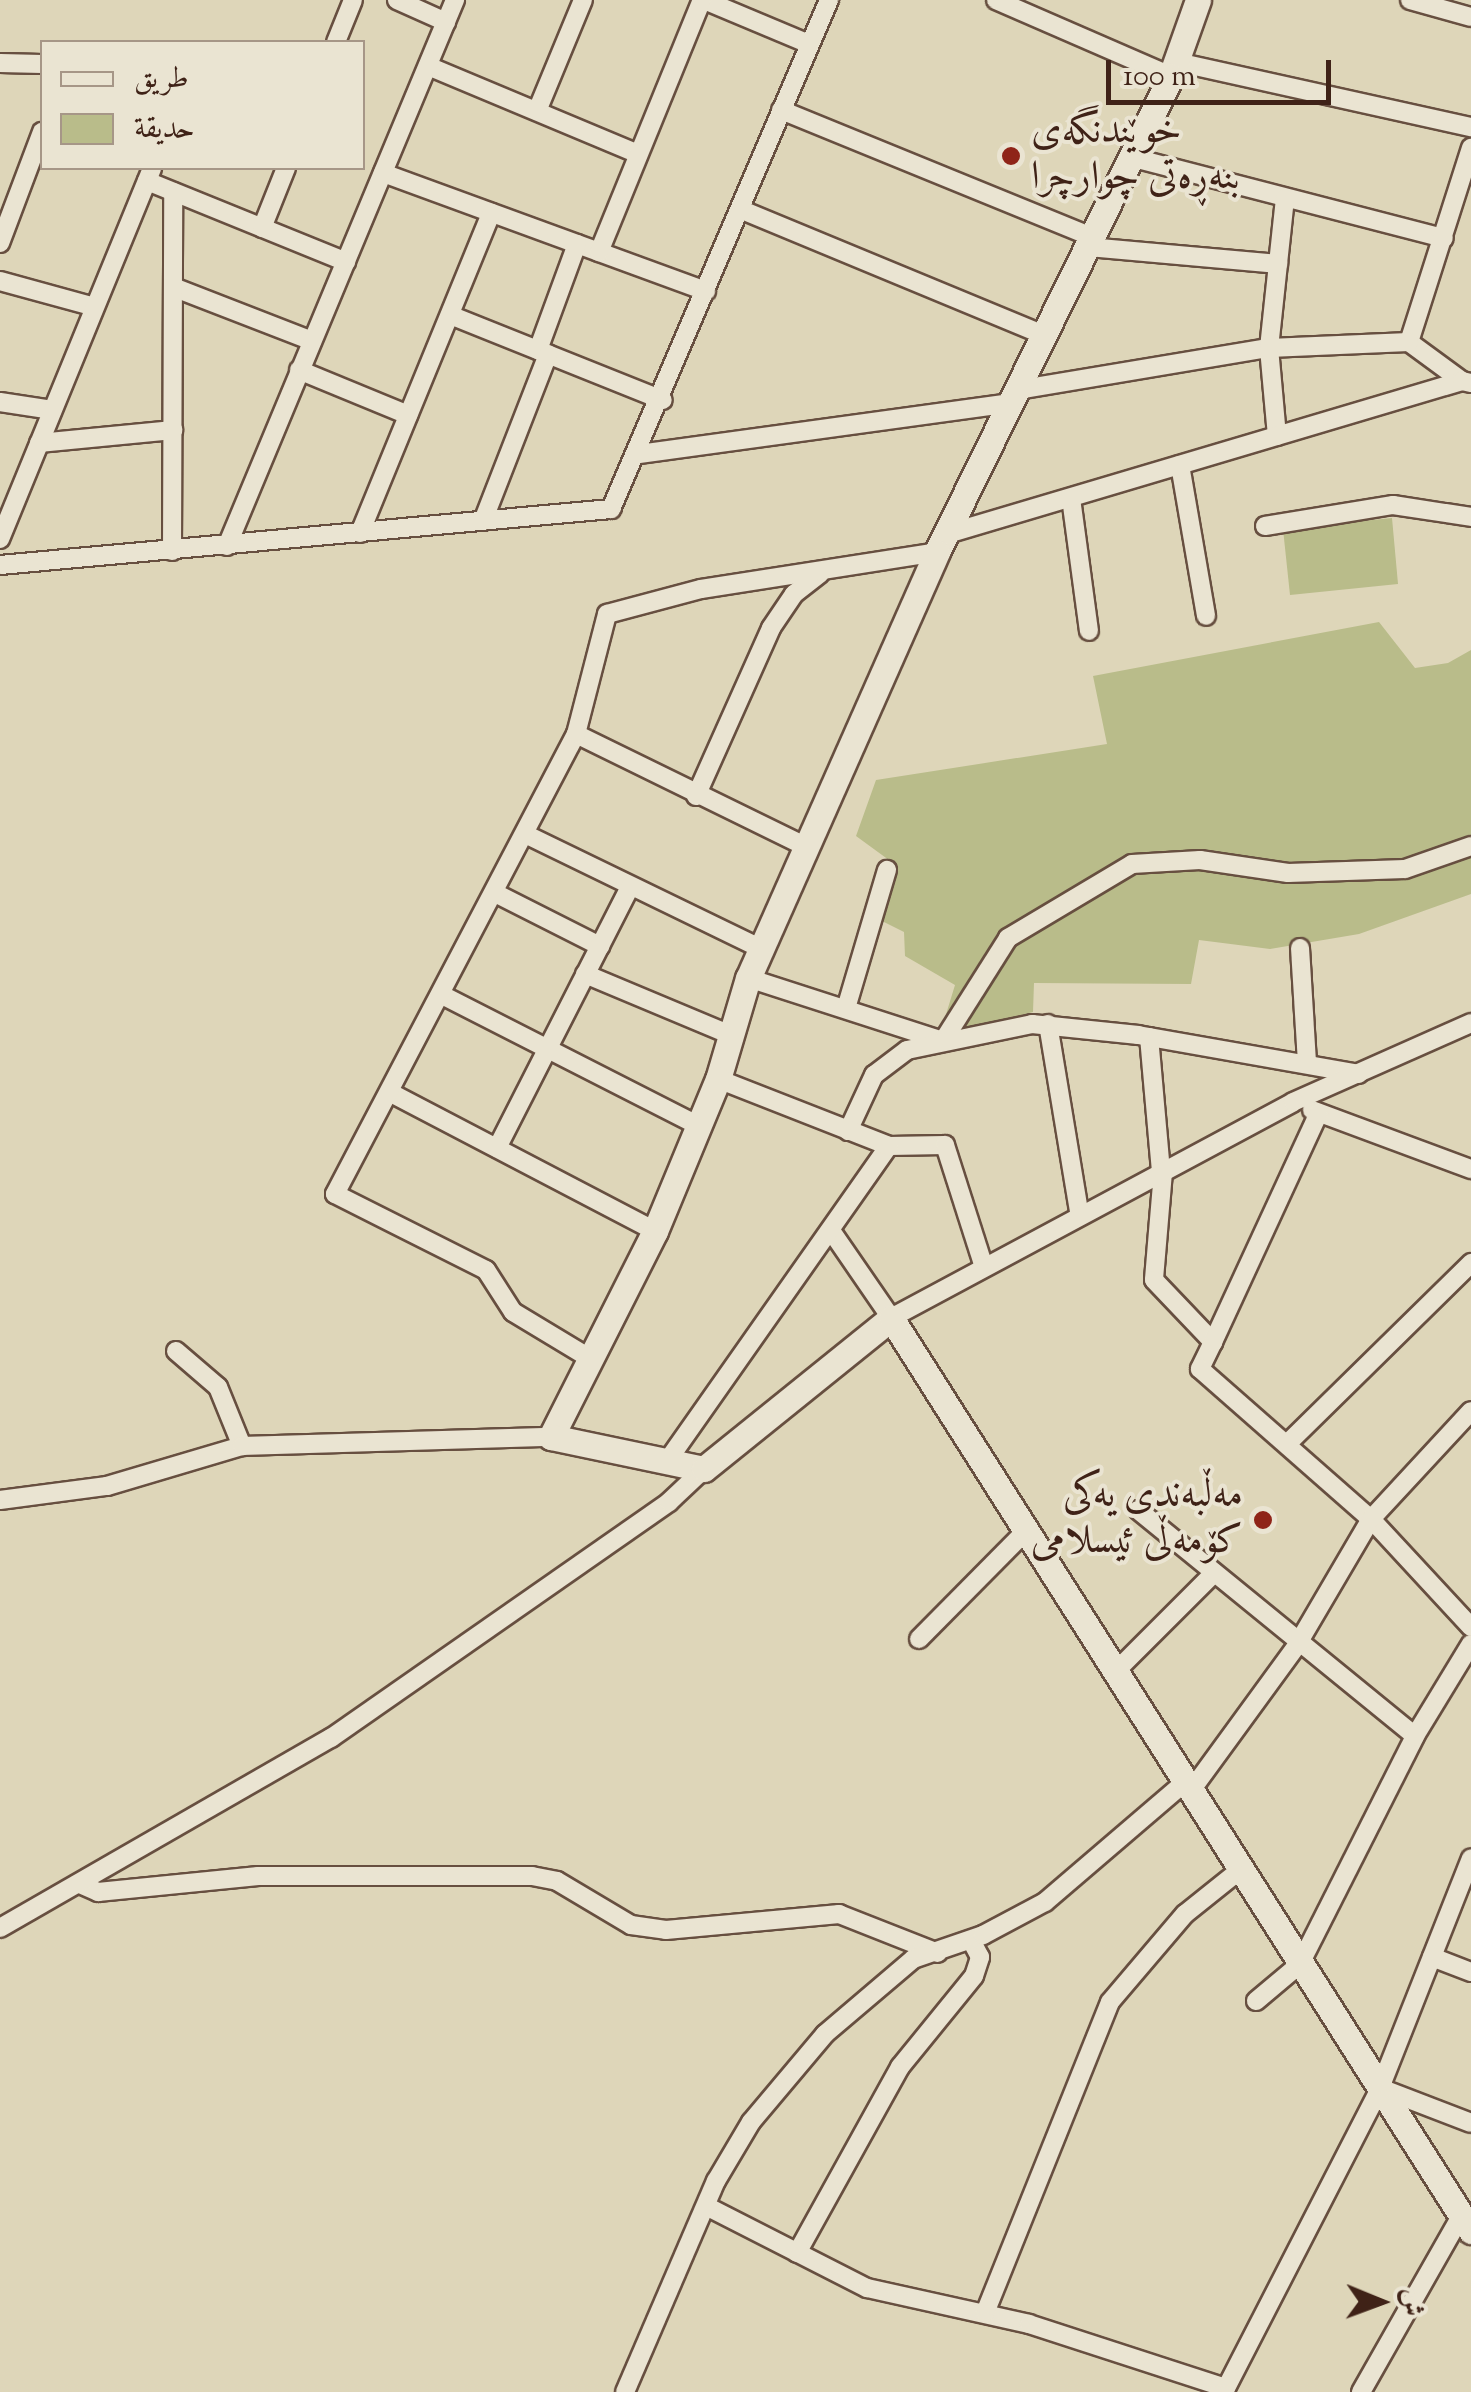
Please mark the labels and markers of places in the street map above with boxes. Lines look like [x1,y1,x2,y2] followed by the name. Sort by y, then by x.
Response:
[1031,109,1240,203] place label: خوێندنگەی بنەڕەتی چوارچرا
[1000,145,1022,167] marker: خوێندنگەی بنەڕەتی چوارچرا
[1031,1473,1243,1567] place label: مەڵبەندی یەکی کۆمەڵی ئیسلامی
[1252,1509,1274,1531] marker: مەڵبەندی یەکی کۆمەڵی ئیسلامی

